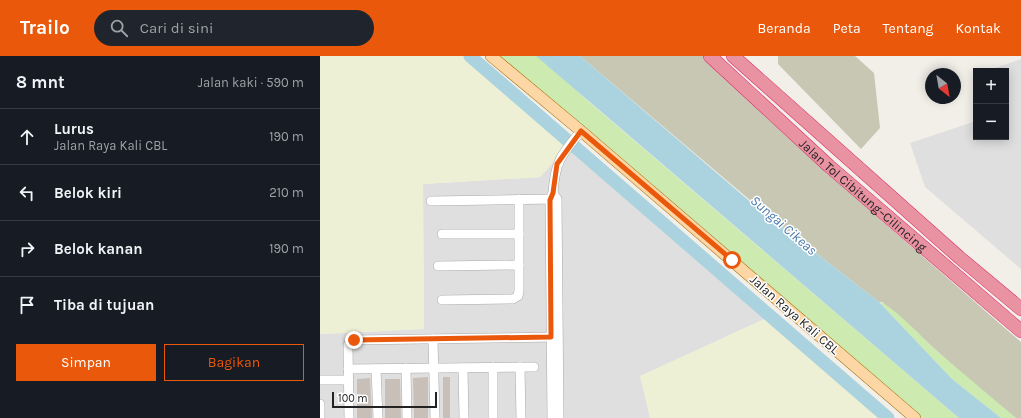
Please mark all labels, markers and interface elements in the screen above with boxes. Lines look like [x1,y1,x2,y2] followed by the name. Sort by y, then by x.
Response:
[94,10,374,46] search box
[20,17,70,39] text: Trailo
[108,17,130,39] icon: search
[140,19,214,37] text: Cari di sini
[758,20,811,37] text: Beranda
[833,20,861,37] text: Peta
[883,20,934,37] text: Tentang
[956,20,1001,37] text: Kontak
[925,68,961,104] north arrow
[973,68,1009,140] map controls
[973,68,1009,104] button: +
[16,72,65,92] text: 8 mnt
[198,75,304,90] text: Jalan kaki · 590 m
[973,104,1009,140] button: −
[54,120,94,138] text: Lurus
[16,126,38,148] icon: ahead
[269,129,304,144] text: 190 m
[796,136,930,255] street label: Jalan Tol Cibitung–Cilincing
[54,138,167,153] text: Jalan Raya Kali CBL
[16,182,38,204] icon: left
[54,184,122,202] text: Belok kiri
[269,185,304,200] text: 210 m
[747,192,821,259] water label: Sungai Cikeas
[16,238,38,260] icon: right
[54,240,143,258] text: Belok kanan
[269,241,304,256] text: 190 m
[723,251,741,269] route start
[747,272,842,357] street label: Jalan Raya Kali CBL
[16,294,38,316] icon: arrive
[54,296,154,314] text: Tiba di tujuan
[345,331,363,349] route end
[16,344,156,381] button: Simpan
[164,344,304,381] button: Bagikan
[332,390,437,409] scale bar
[338,392,368,405] text: 100 m

